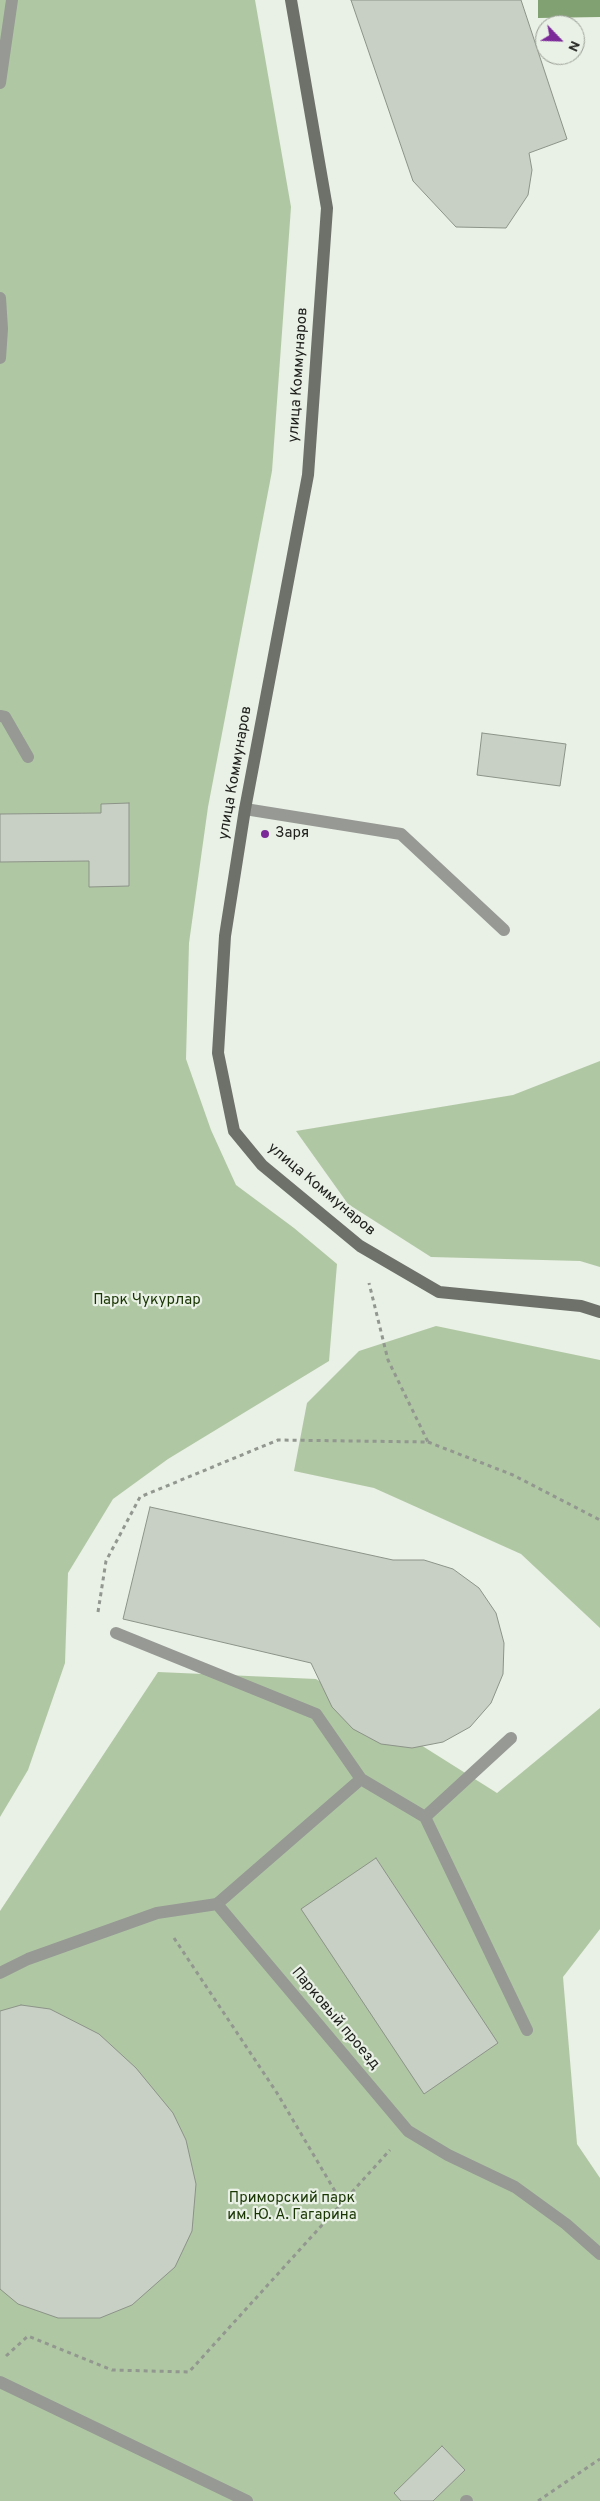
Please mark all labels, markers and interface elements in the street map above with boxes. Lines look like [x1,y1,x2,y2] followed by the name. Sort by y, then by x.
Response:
[535,15,585,65] north arrow
[563,38,583,54] text: N
[285,307,313,443] street label: улица Коммунаров
[215,705,257,841] street label: улица Коммунаров
[275,825,309,843] place label: Заря
[259,828,271,840] marker: Заря
[263,1140,379,1240] street label: улица Коммунаров
[93,1292,201,1310] park label: Парк Чукурлар
[287,1964,383,2074] street label: Парковый проезд
[227,2190,357,2225] park label: Приморский парк им. Ю. А. Гагарина

